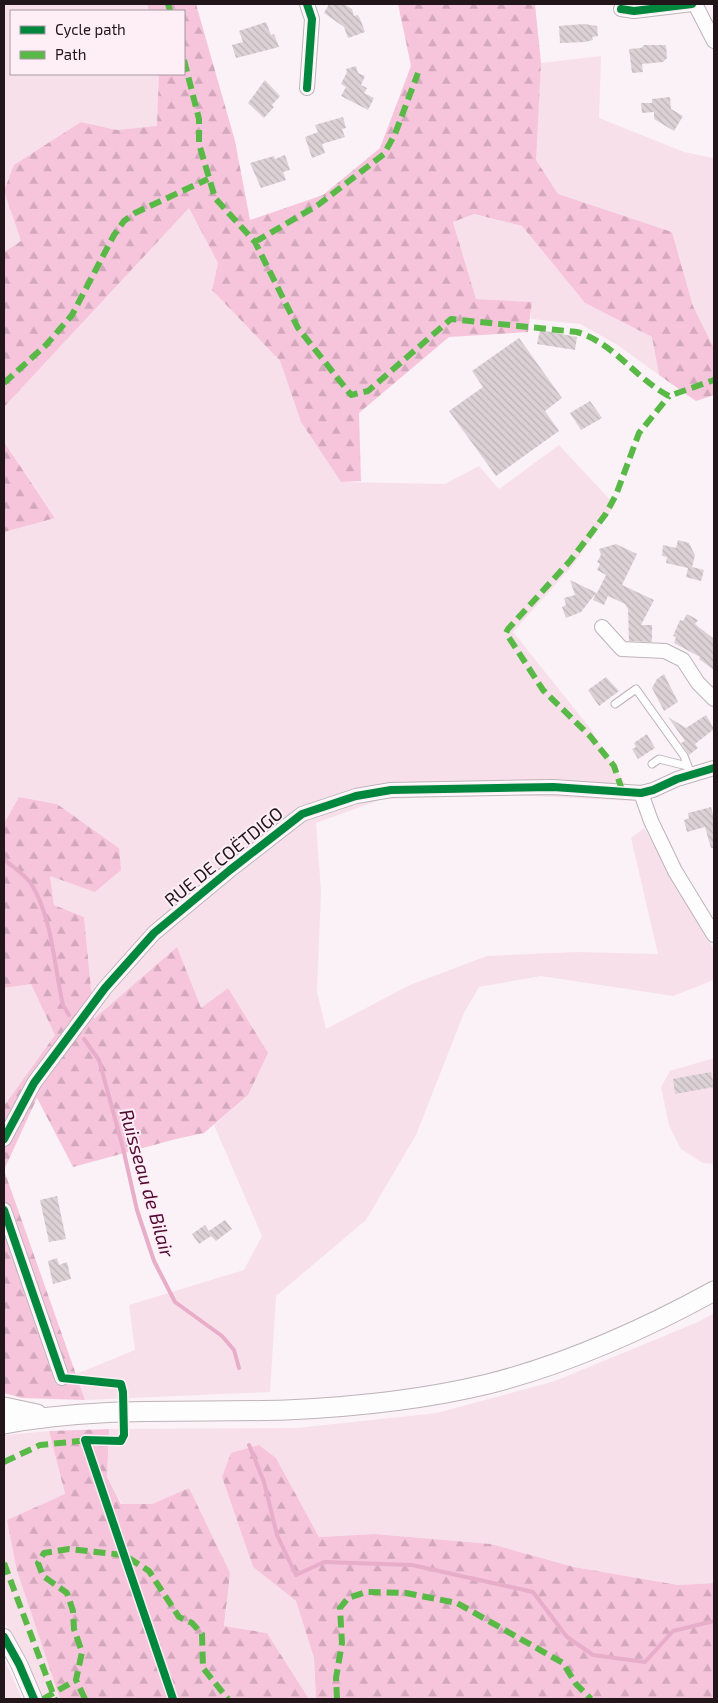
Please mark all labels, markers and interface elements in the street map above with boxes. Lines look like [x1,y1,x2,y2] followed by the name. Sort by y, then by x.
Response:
[10,10,185,75] legend
[55,20,126,38] text: Cycle path
[55,45,86,63] text: Path
[160,802,287,911] street label: RUE DE COËTDIGO
[115,1106,180,1260] water label: Ruisseau de Bilair

